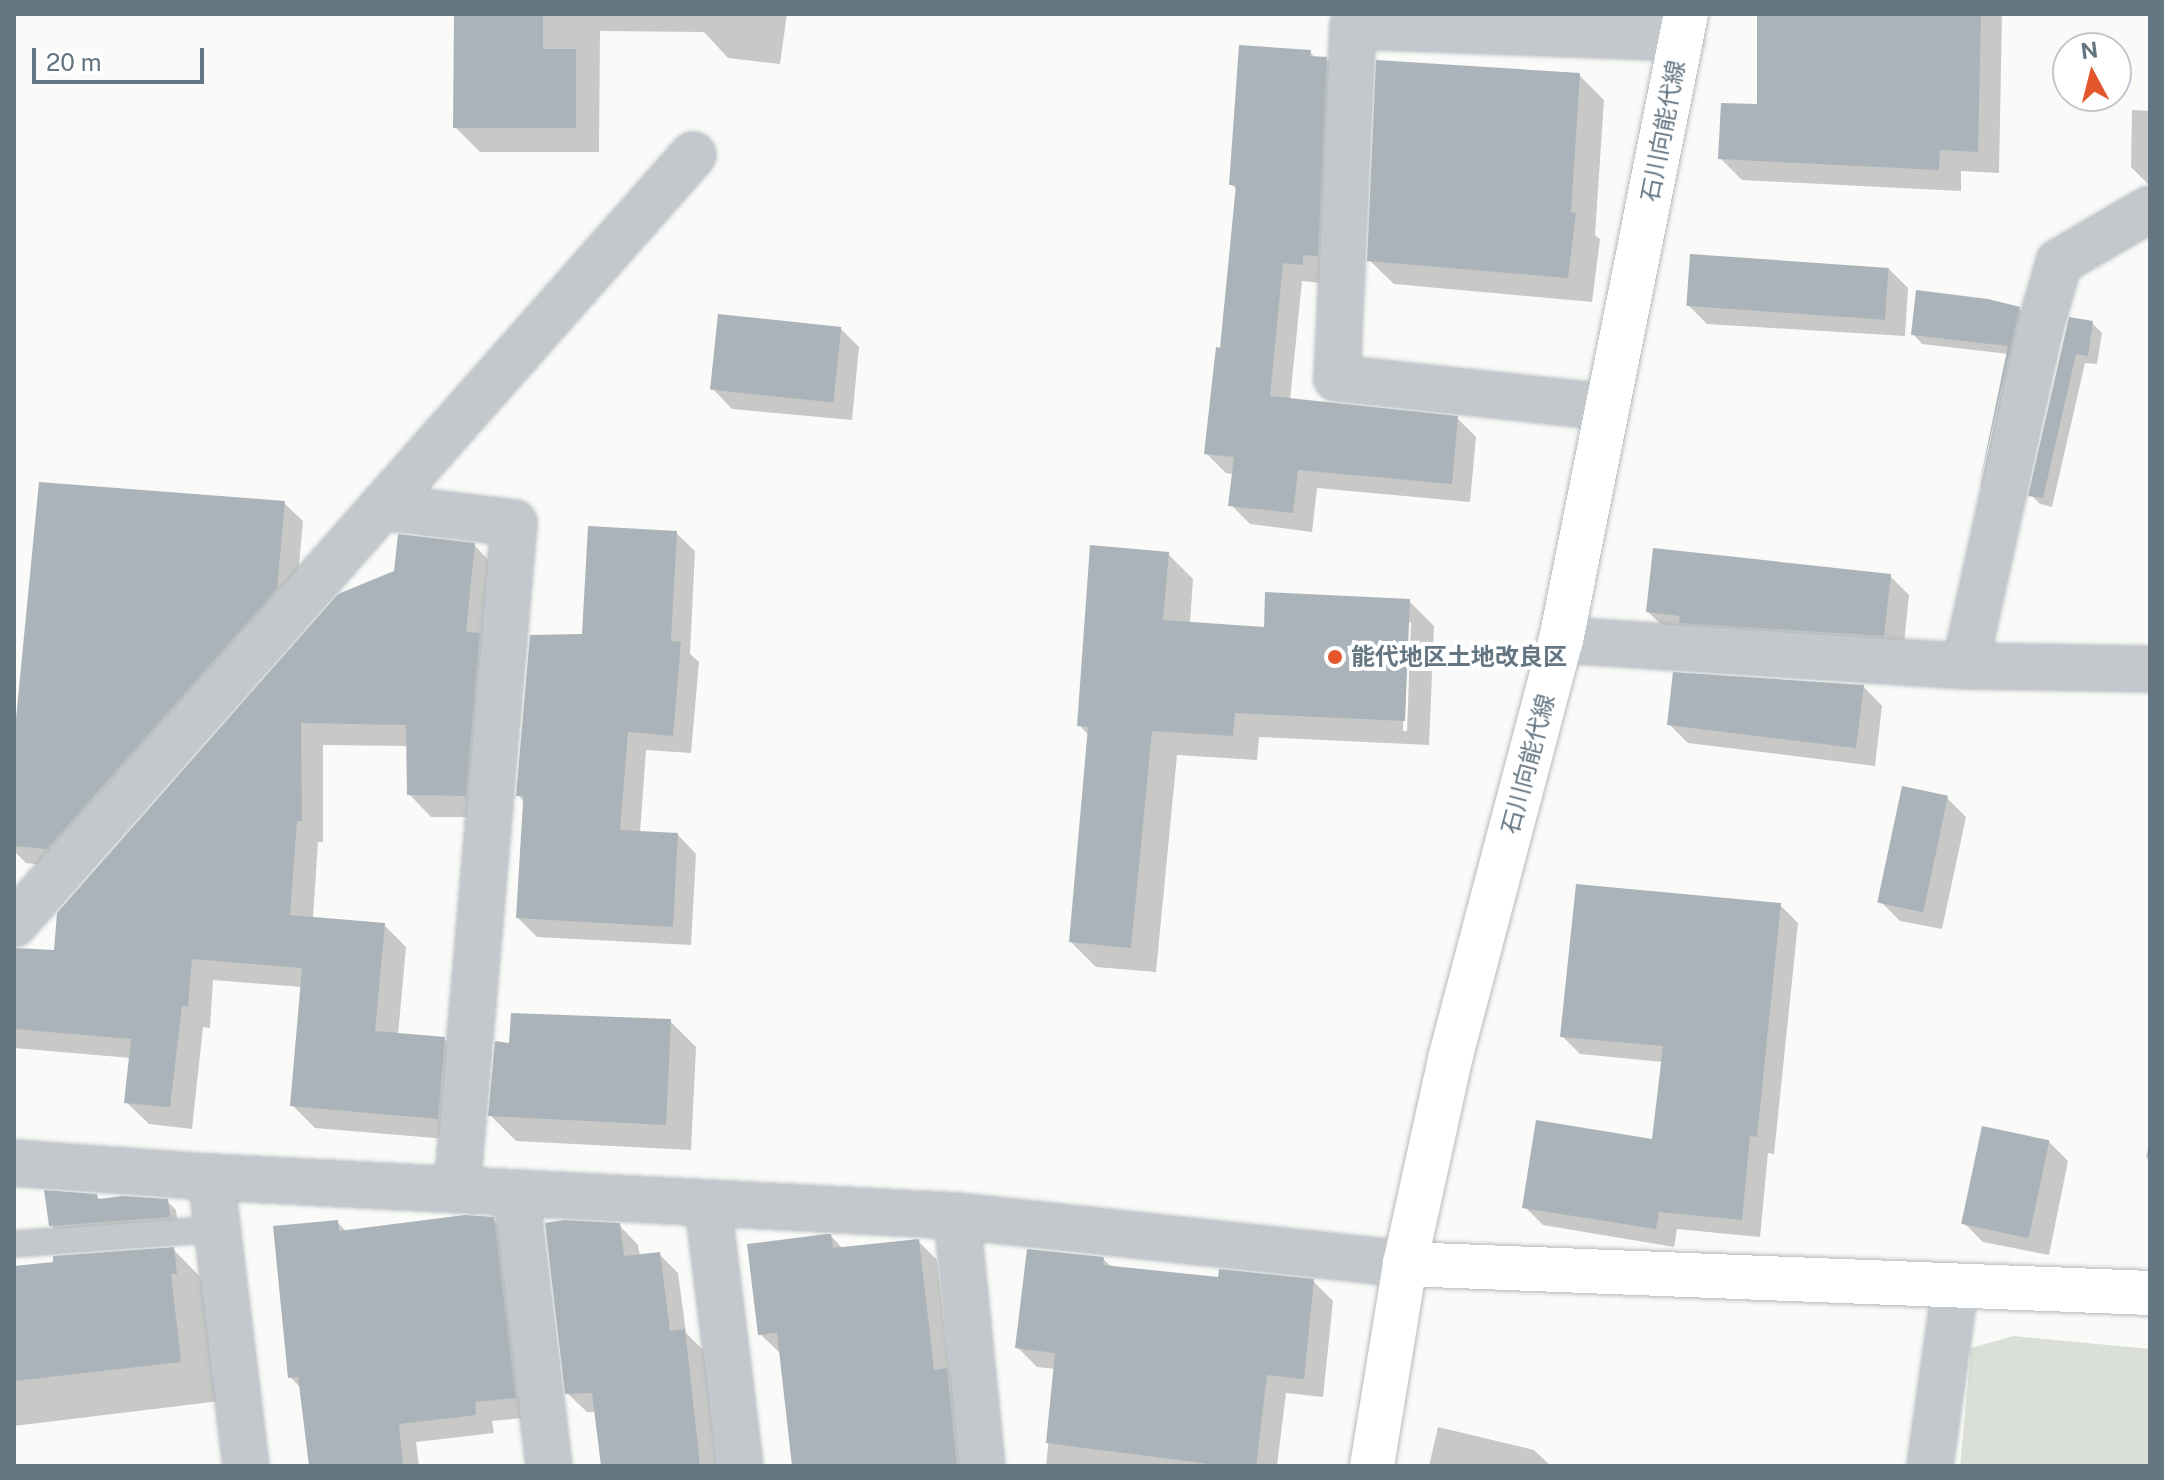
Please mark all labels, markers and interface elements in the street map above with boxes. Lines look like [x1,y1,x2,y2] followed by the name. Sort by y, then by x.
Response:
[36,32,208,82] scale bar
[2052,32,2132,112] north arrow
[2079,36,2099,64] text: N
[46,48,102,76] text: 20 m
[1635,58,1691,204] street label: 石川向能代線
[1351,643,1567,671] place label: 能代地区土地改良区
[1326,648,1344,666] marker: 能代地区土地改良区
[1495,691,1561,837] street label: 石川向能代線

